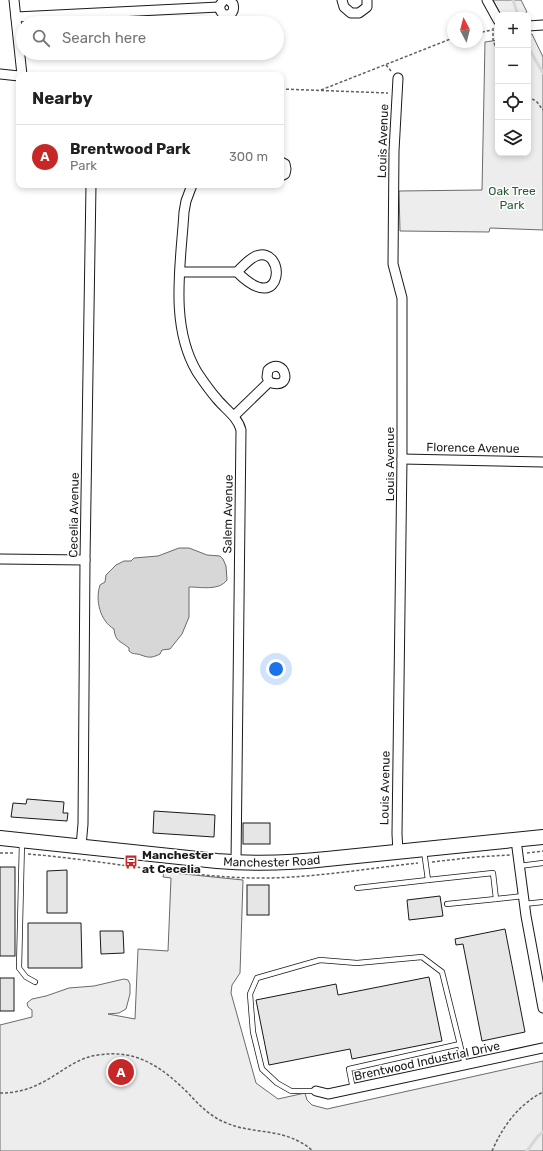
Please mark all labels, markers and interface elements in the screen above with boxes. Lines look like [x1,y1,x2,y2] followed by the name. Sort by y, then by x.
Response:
[447,12,483,48] north arrow
[495,12,531,156] map controls
[495,12,531,48] button: +
[16,16,284,60] search box
[30,27,52,49] icon: search
[62,29,146,47] text: Search here
[495,48,531,84] button: −
[495,84,531,120] button: locate
[32,88,93,108] text: Nearby
[375,103,391,178] street label: Louis Avenue
[495,120,531,156] button: layers
[70,140,191,158] text: Brentwood Park
[40,149,50,164] text: A
[229,149,268,164] text: 300 m
[70,158,97,173] text: Park
[488,184,536,212] park label: Oak Tree Park
[383,427,397,501] street label: Louis Avenue
[426,440,520,456] street label: Florence Avenue
[66,472,82,558] street label: Cecelia Avenue
[220,474,236,554] street label: Salem Avenue
[266,659,286,679] your location
[377,750,393,825] street label: Louis Avenue
[142,848,214,876] place label: Manchester at Cecelia
[223,853,321,870] street label: Manchester Road
[123,854,139,870] bus stop icon: Manchester at Cecelia
[353,1039,502,1083] street label: Brentwood Industrial Drive
[108,1057,134,1087] pin: A

